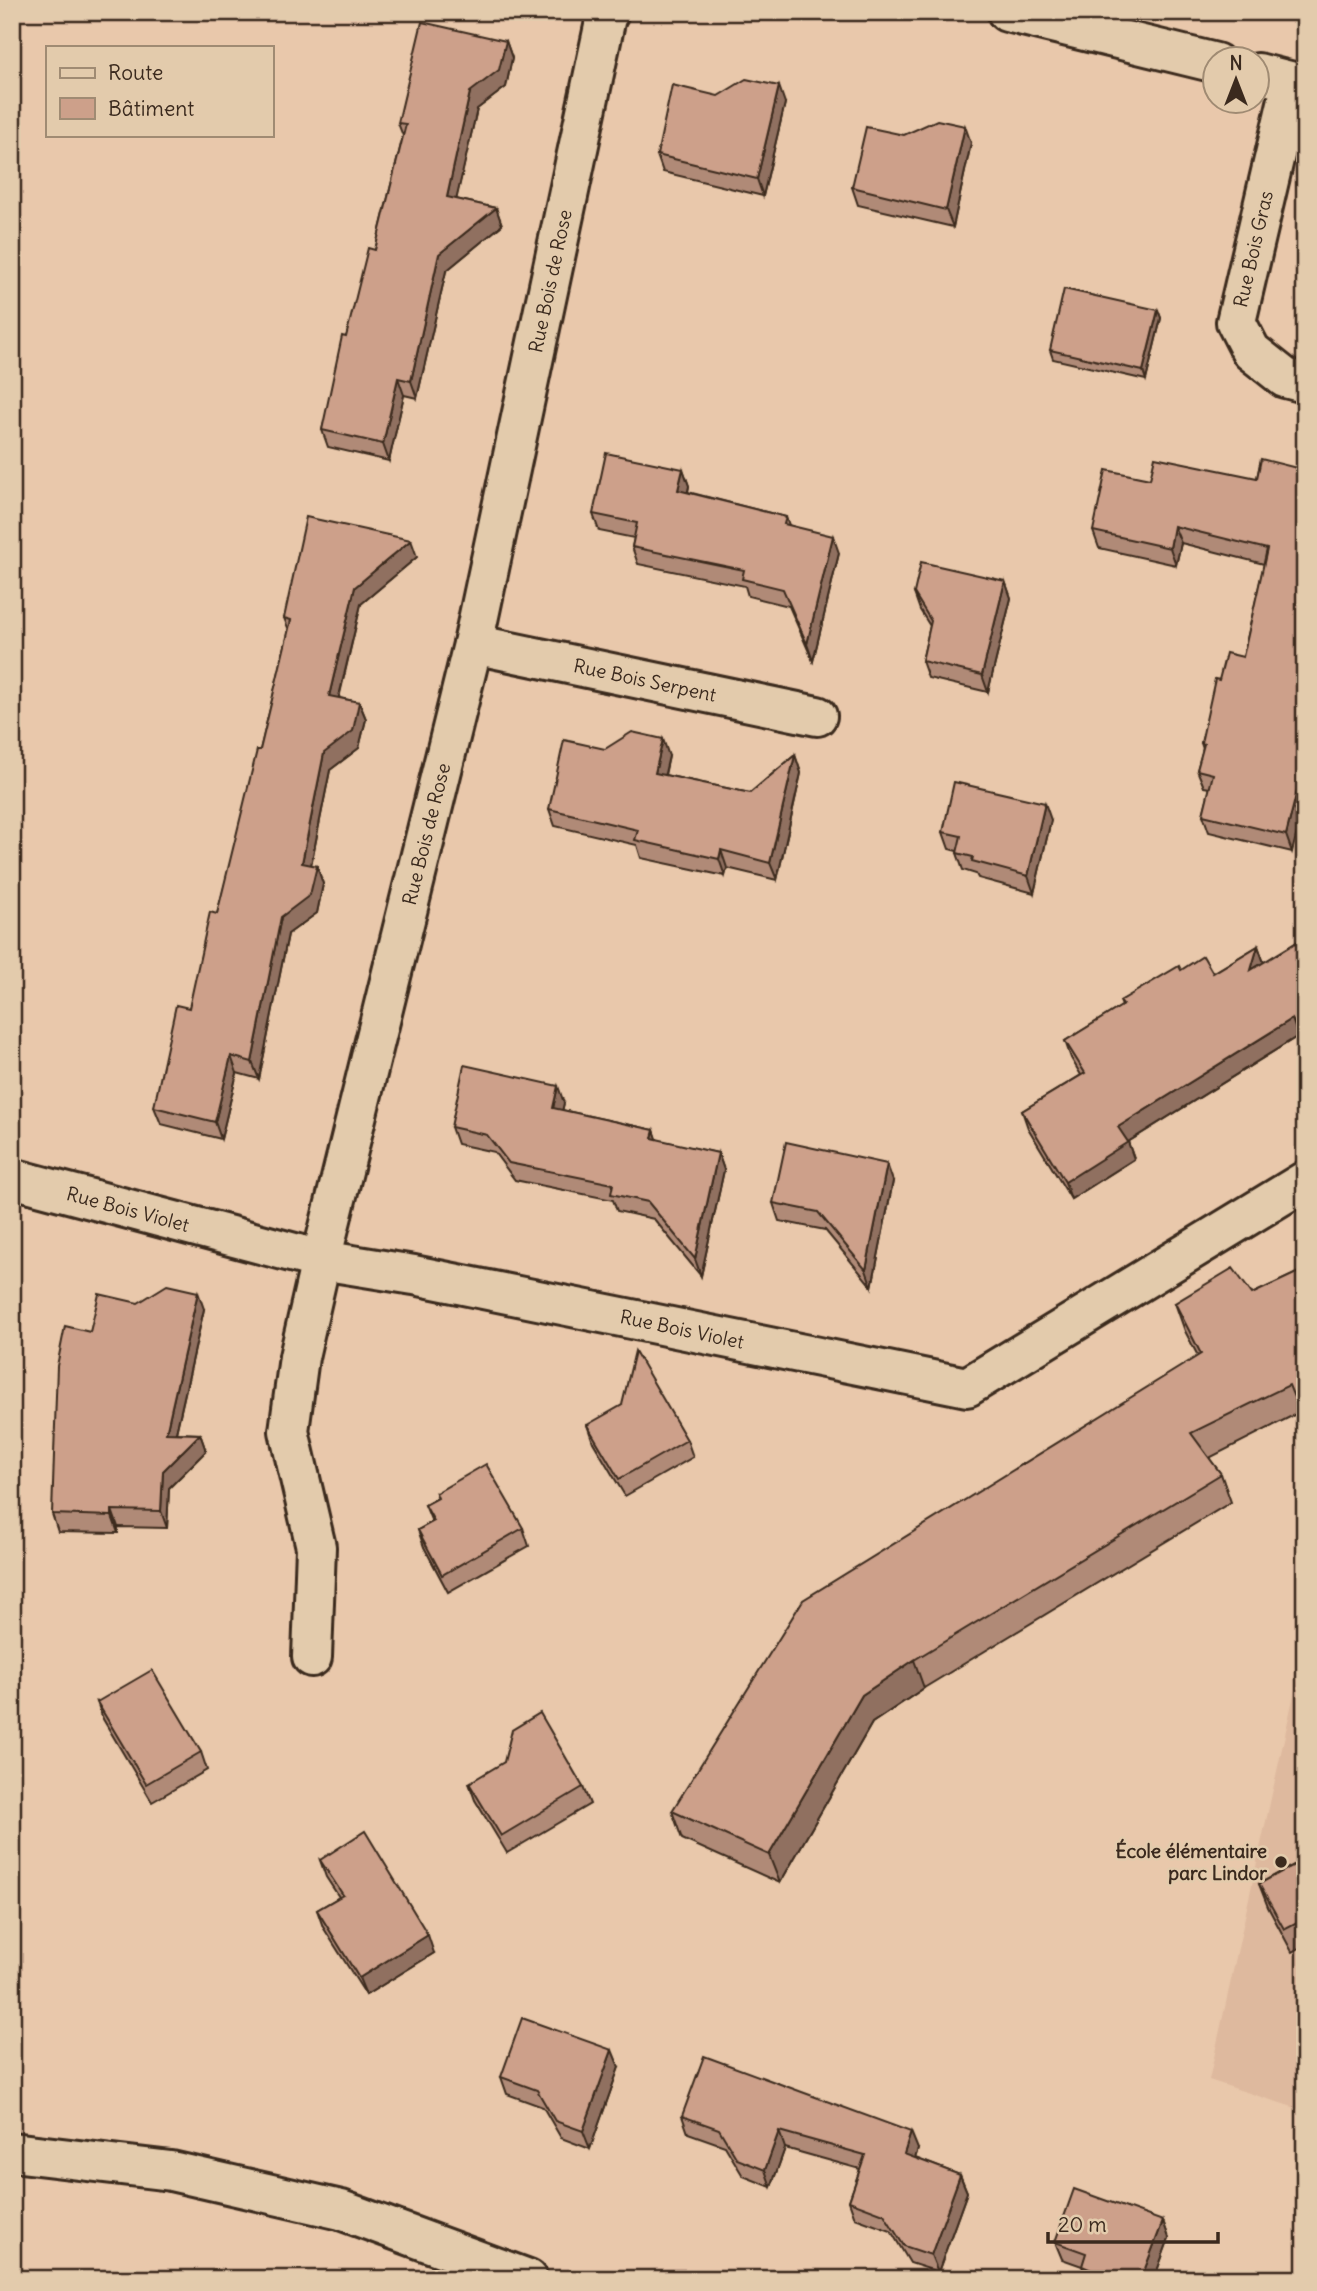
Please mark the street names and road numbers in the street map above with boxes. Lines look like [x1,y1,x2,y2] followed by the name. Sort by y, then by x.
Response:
[1228,188,1278,310] street label: Rue Bois Gras
[523,207,577,355] street label: Rue Bois de Rose
[572,653,718,707] street label: Rue Bois Serpent
[397,760,455,908] street label: Rue Bois de Rose
[64,1181,192,1237] street label: Rue Bois Violet
[618,1304,746,1354] street label: Rue Bois Violet

